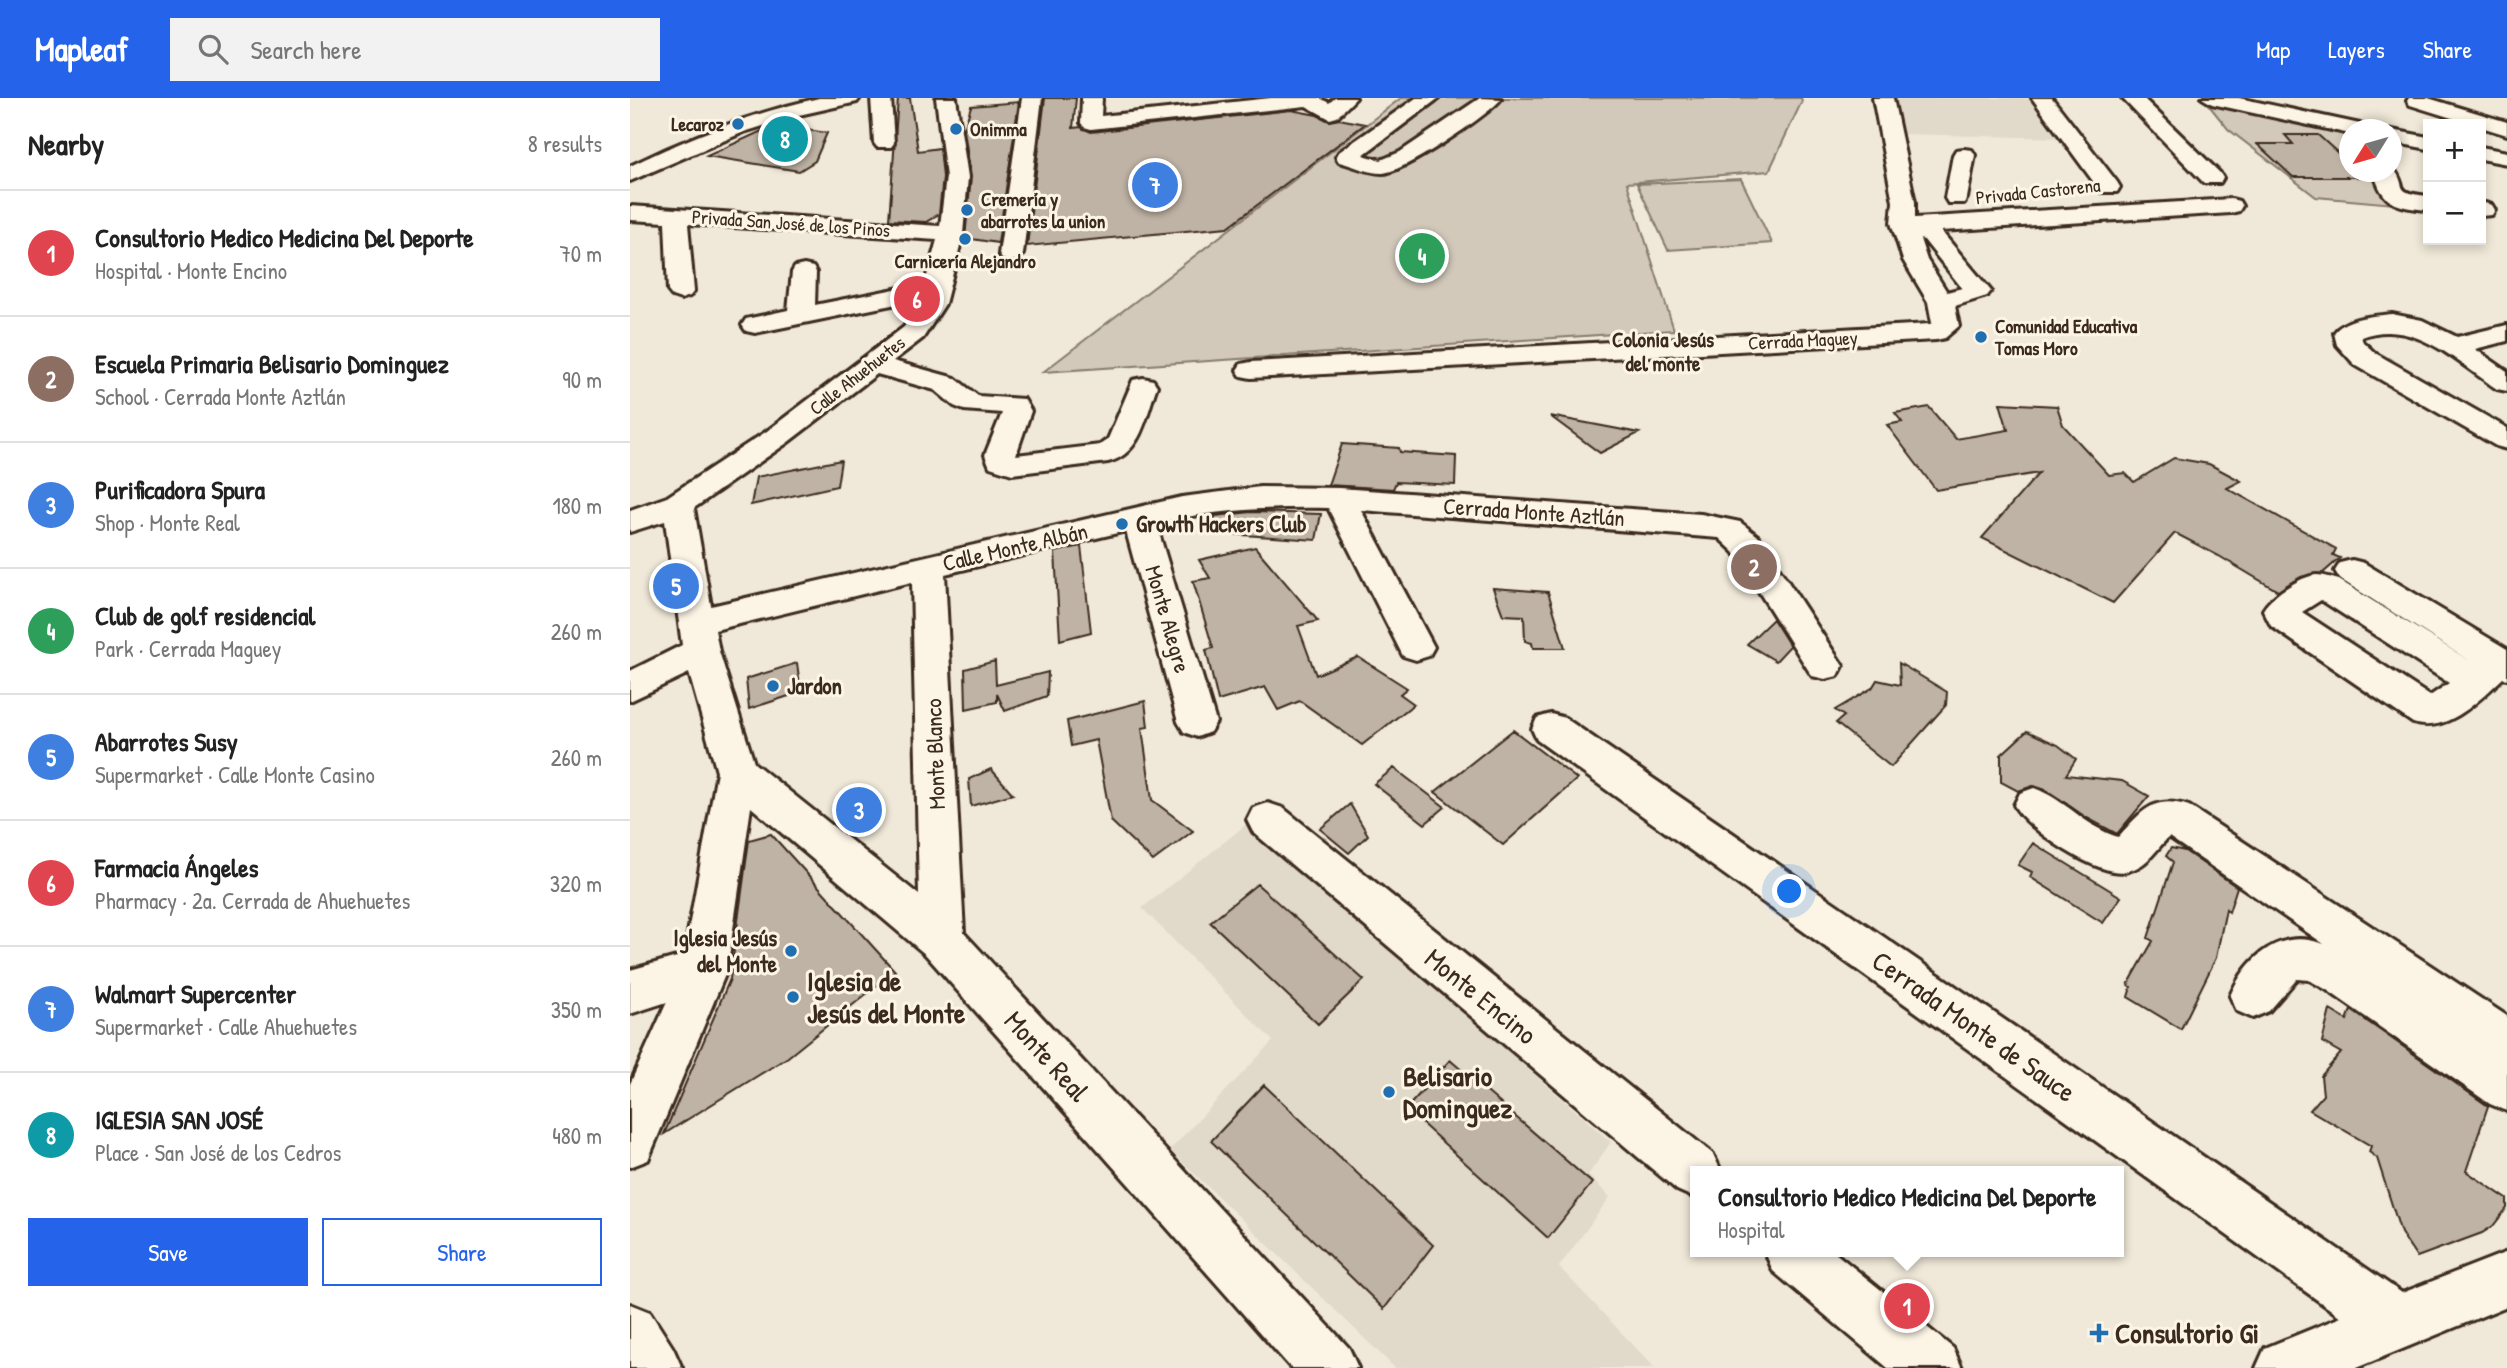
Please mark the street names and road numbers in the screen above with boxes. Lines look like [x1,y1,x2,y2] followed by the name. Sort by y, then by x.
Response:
[1974,171,2102,210] street label: Privada Castorena
[691,203,891,243] street label: Privada San José de los Pinos
[1748,324,1858,356] street label: Cerrada Maguey
[804,329,910,421] street label: Calle Ahuehuetes
[1442,490,1626,533] street label: Cerrada Monte Aztlán
[939,515,1090,578] street label: Calle Monte Albán
[1138,562,1199,676] street label: Monte Alegre
[917,698,952,810] street label: Monte Blanco
[1417,939,1545,1053] street label: Monte Encino
[1865,941,2083,1111] street label: Cerrada Monte de Sauce
[996,1002,1098,1110] street label: Monte Real

